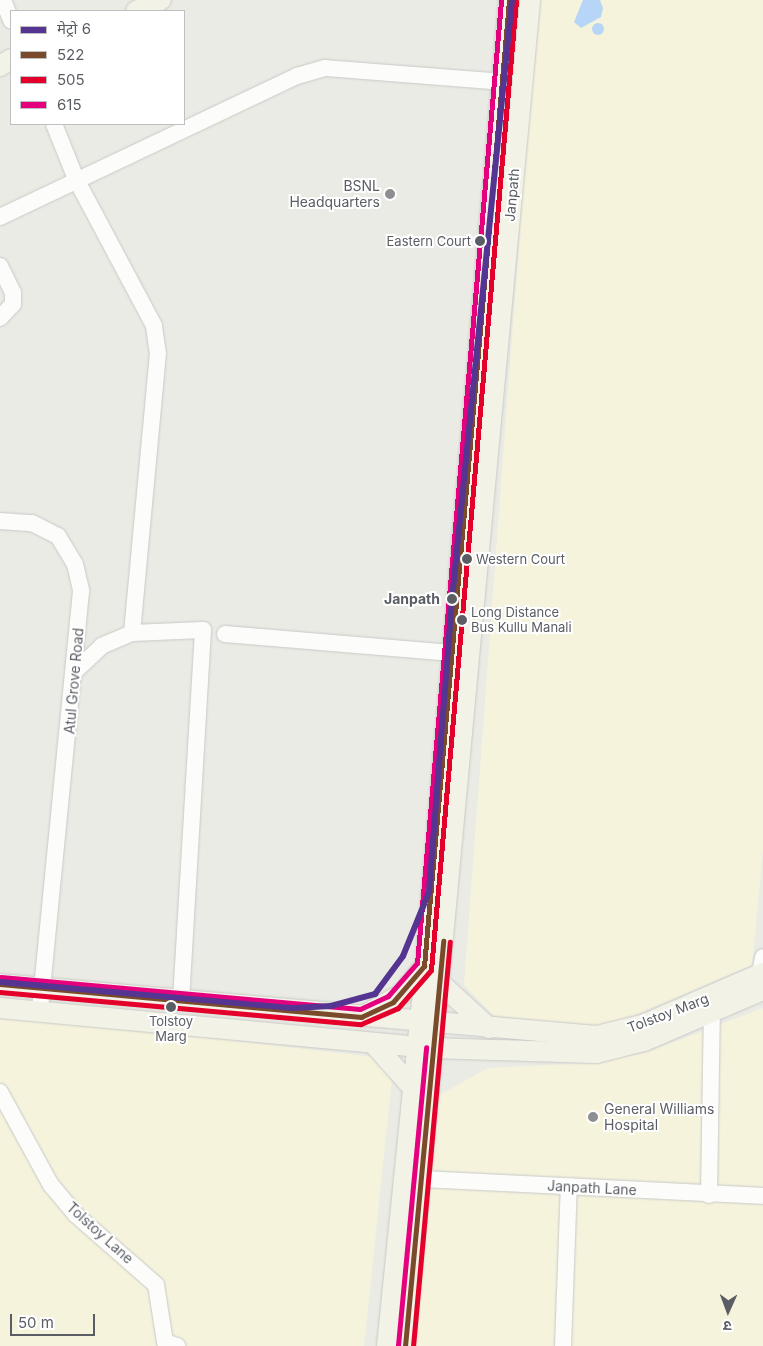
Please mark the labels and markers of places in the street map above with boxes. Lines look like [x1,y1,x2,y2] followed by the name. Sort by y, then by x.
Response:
[289,178,380,210] place label: BSNL Headquarters
[384,188,396,200] marker: BSNL Headquarters
[387,233,471,249] place label: Eastern Court
[475,236,485,246] marker: Eastern Court
[476,551,565,567] place label: Western Court
[462,554,472,564] marker: Western Court
[384,591,440,607] place label: Janpath
[444,591,460,607] marker: Janpath
[471,605,572,636] place label: Long Distance Bus Kullu Manali
[457,615,467,625] marker: Long Distance Bus Kullu Manali
[166,1002,176,1012] marker: Tolstoy Marg
[149,1014,193,1045] place label: Tolstoy Marg
[604,1101,714,1134] place label: General Williams Hospital
[586,1110,600,1124] marker: General Williams Hospital

